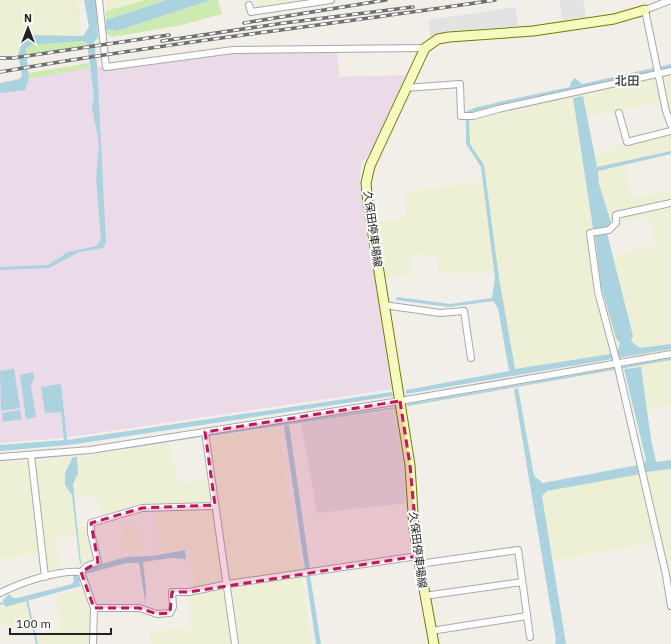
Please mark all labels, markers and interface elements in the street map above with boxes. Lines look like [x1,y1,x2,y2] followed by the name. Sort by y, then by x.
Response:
[8,8,48,48] north arrow
[24,11,32,25] text: N
[615,73,639,88] district label: 北田
[361,190,385,268] street label: 久保田停車場線
[406,511,430,589] street label: 久保田停車場線
[10,610,111,636] scale bar
[16,616,51,631] text: 100 m

